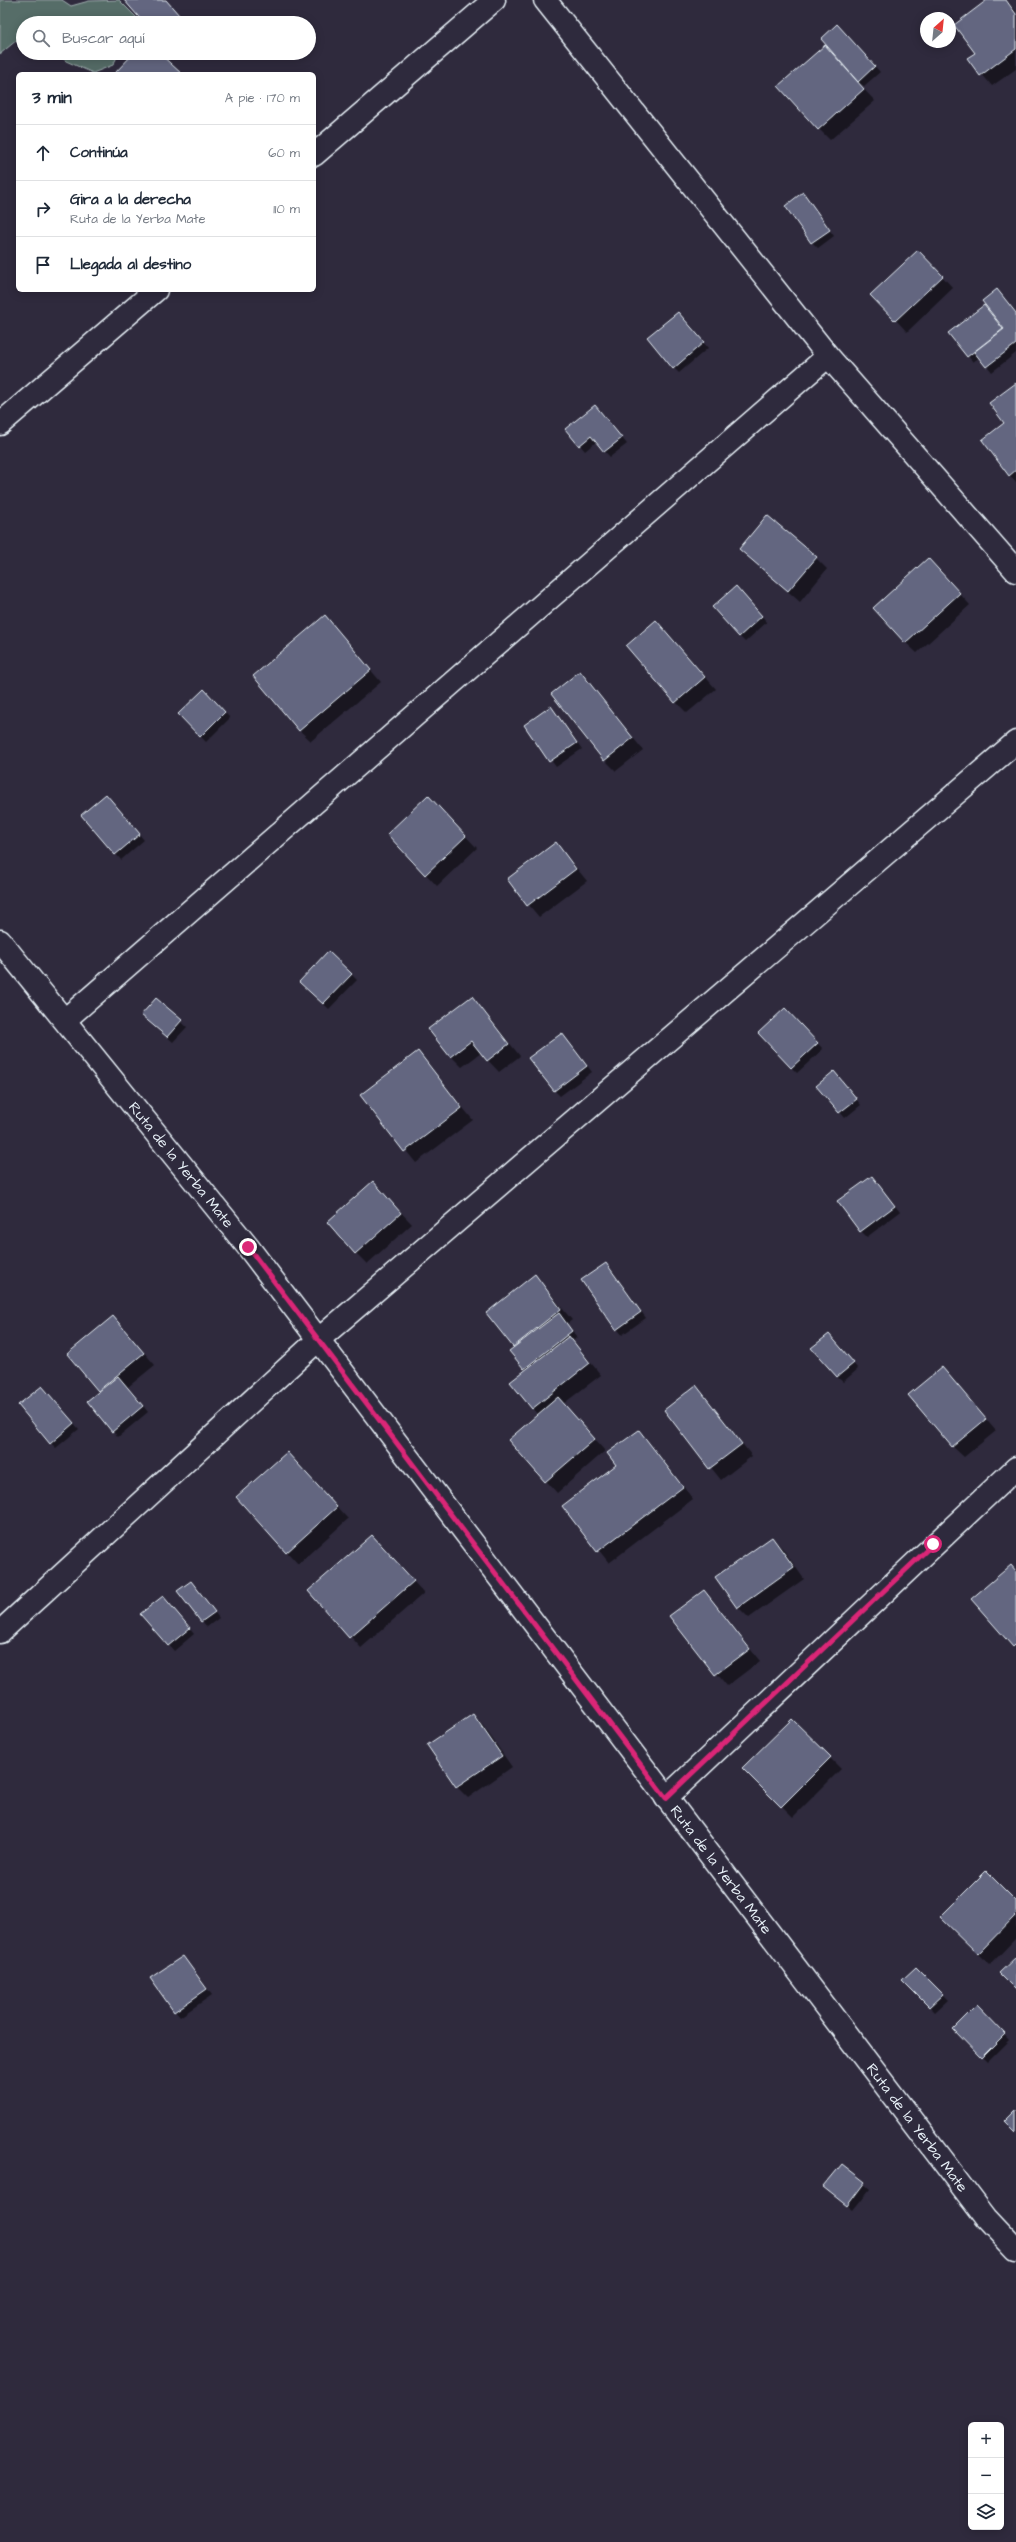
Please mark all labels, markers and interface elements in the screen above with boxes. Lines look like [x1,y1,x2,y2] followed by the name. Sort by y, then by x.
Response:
[920,12,956,48] north arrow
[16,16,316,60] search box
[30,27,52,49] icon: search
[62,28,144,49] text: Buscar aquí
[32,86,72,110] text: 3 min
[225,89,300,107] text: A pie · 170 m
[32,142,54,164] icon: ahead
[70,142,128,163] text: Continúa
[268,144,300,162] text: 60 m
[70,189,191,210] text: Gira a la derecha
[32,198,54,220] icon: right
[273,200,300,218] text: 110 m
[70,210,206,228] text: Ruta de la Yerba Mate
[32,254,54,276] icon: arrive
[70,254,191,275] text: Llegada al destino
[123,1098,238,1233] street label: Ruta de la Yerba Mate
[239,1238,257,1256] route end
[924,1535,942,1553] route start
[665,1801,777,1939] street label: Ruta de la Yerba Mate
[861,2059,973,2197] street label: Ruta de la Yerba Mate
[968,2422,1004,2530] map controls
[968,2422,1004,2458] button: +
[968,2458,1004,2494] button: −
[968,2494,1004,2530] button: layers

